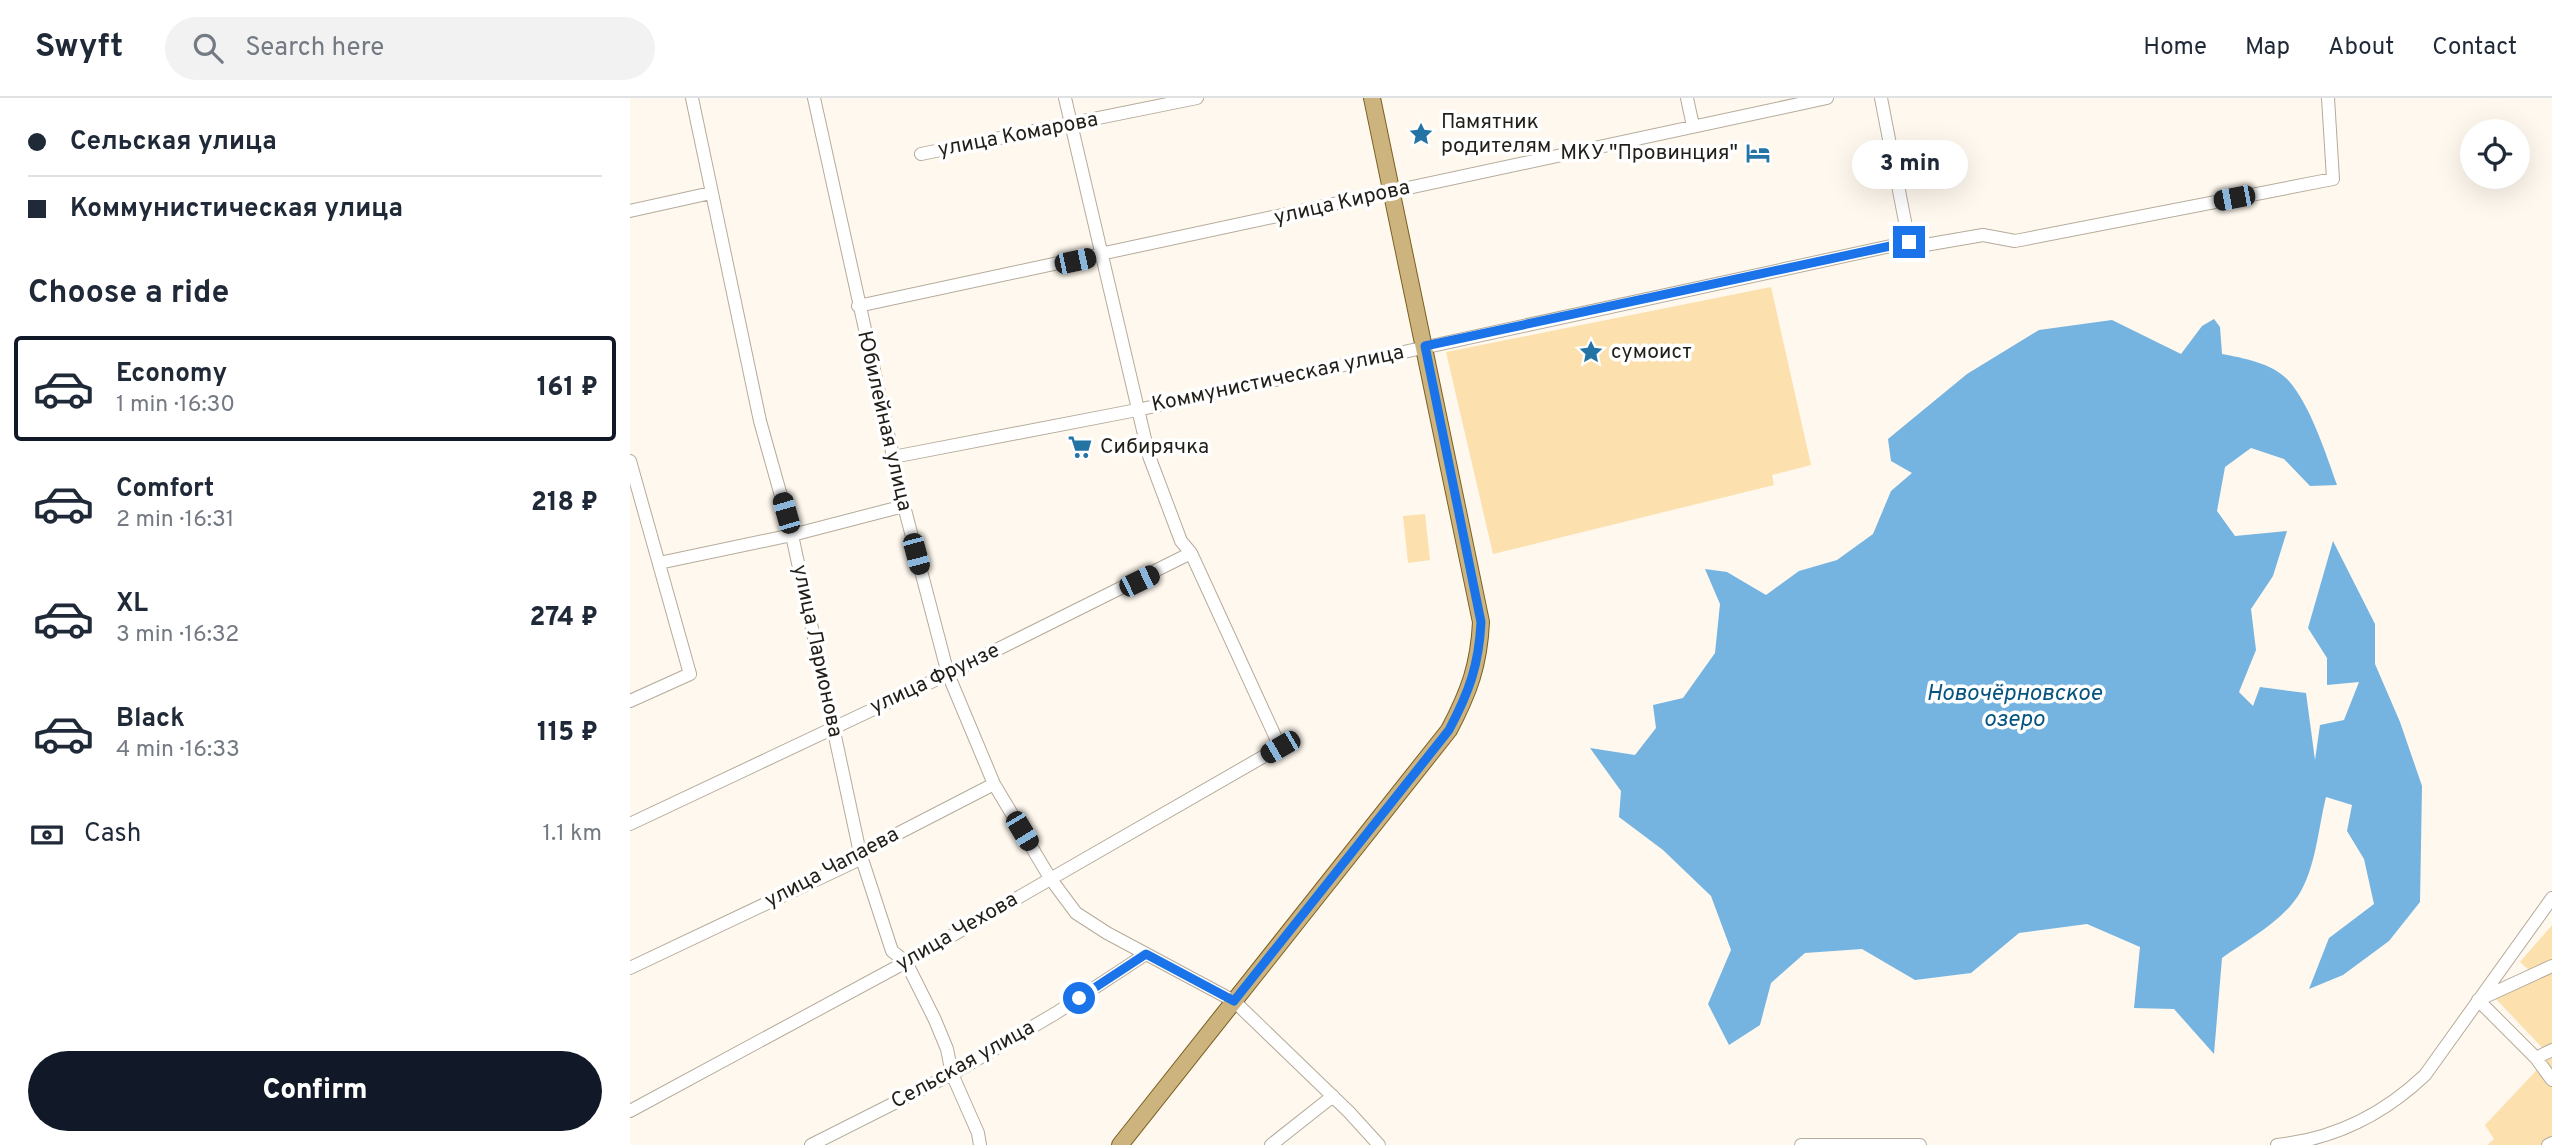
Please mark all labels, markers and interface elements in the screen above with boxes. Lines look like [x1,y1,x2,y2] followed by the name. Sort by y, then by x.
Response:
[165,17,655,80] search box
[35,27,123,69] text: Swyft
[189,29,227,67] icon: search
[245,32,384,65] text: Search here
[2143,33,2207,63] text: Home
[2245,33,2290,63] text: Map
[2328,33,2394,63] text: About
[2432,33,2517,63] text: Contact
[936,106,1100,164] street label: улица Комарова
[1441,109,1551,160] place label: Памятник родителям
[2460,119,2530,189] map controls
[2460,119,2530,189] button: locate
[1407,120,1435,148] place icon: Памятник родителям
[70,126,277,159] text: Сельская улица
[1744,139,1772,167] hotel icon: МКУ "Провинция"
[1560,140,1738,167] place label: МКУ "Провинция"
[1851,141,1967,190] callout: 3 min
[1880,150,1940,179] text: 3 min
[1272,174,1412,232] street label: улица Кирова
[2212,184,2257,212] car
[70,193,403,226] text: Коммунистическая улица
[1893,226,1925,258] route end
[1053,246,1098,276] car
[28,274,229,314] text: Choose a ride
[850,328,918,514] street label: Юбилейная улица
[1577,338,1605,366] place icon: сумоист
[1149,339,1407,419] street label: Коммунистическая улица
[1611,339,1692,366] place label: сумоист
[32,357,95,420] icon: car
[116,358,227,391] text: Economy
[537,372,598,405] text: 161 ₽
[116,391,235,420] text: 1 min · 16:30
[1066,433,1094,461] supermarket icon: Сибирячка
[1100,434,1209,461] place label: Сибирячка
[32,472,95,535] icon: car
[116,473,214,506] text: Comfort
[531,487,598,520] text: 218 ₽
[771,490,802,536] car
[116,506,234,535] text: 2 min · 16:31
[901,531,932,577] car
[786,562,848,740] street label: улица Ларионова
[1116,562,1163,600] car
[32,587,95,650] icon: car
[116,588,148,621] text: XL
[530,602,598,635] text: 274 ₽
[116,621,239,650] text: 3 min · 16:32
[866,637,1004,721] street label: улица Фрунзе
[1926,680,2103,735] water label: Новочёрновское озеро
[32,702,95,765] icon: car
[116,703,185,736] text: Black
[537,717,598,750] text: 115 ₽
[1257,727,1304,767] car
[116,736,240,765] text: 4 min · 16:33
[1003,808,1042,854] car
[28,816,66,854] icon: cash
[84,818,141,851] text: Cash
[543,820,602,849] text: 1.1 km
[760,821,904,915] street label: улица Чапаева
[891,886,1023,978] street label: улица Чехова
[1063,982,1095,1014] route start
[887,1014,1039,1116] street label: Сельская улица
[28,1051,602,1131] button: Confirm

